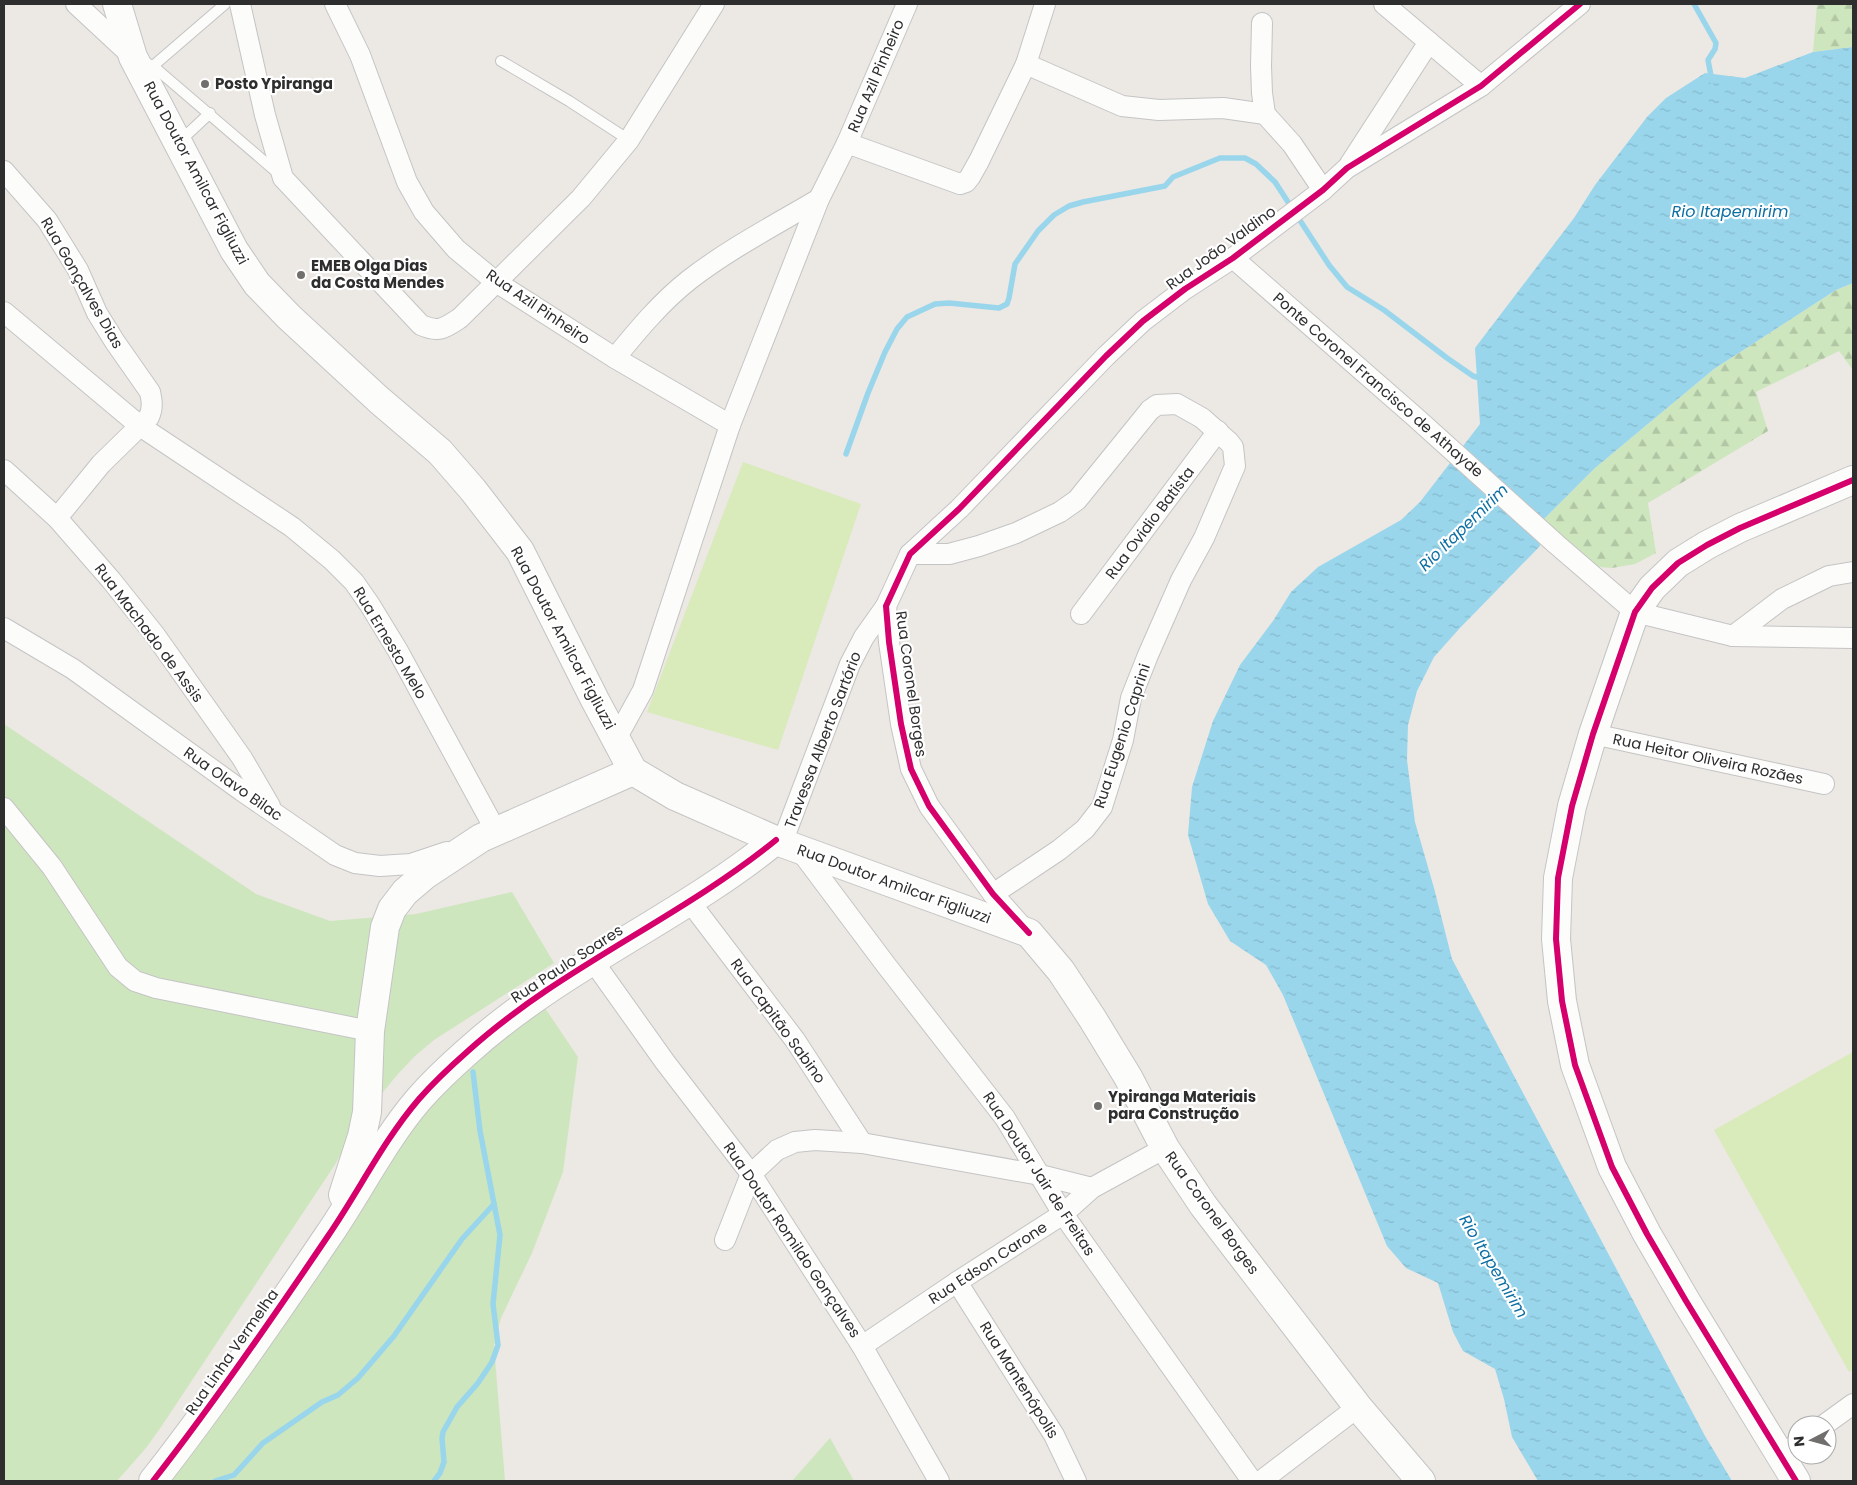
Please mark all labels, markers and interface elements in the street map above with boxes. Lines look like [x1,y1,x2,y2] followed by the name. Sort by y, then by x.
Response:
[842,16,909,136] street label: Rua Azil Pinheiro
[215,73,333,94] place label: Posto Ypiranga
[139,77,254,268] street label: Rua Doutor Amilcar Figliuzzi
[199,78,211,90] marker: Posto Ypiranga
[1672,200,1788,223] water label: Rio Itapemirim
[1161,201,1280,295] street label: Rua João Valdino
[36,213,129,352] street label: Rua Gonçalves Dias
[311,255,444,293] place label: EMEB Olga Dias da Costa Mendes
[482,264,594,349] street label: Rua Azil Pinheiro
[295,269,307,281] marker: EMEB Olga Dias da Costa Mendes
[1269,287,1488,482] street label: Ponte Coronel Francisco de Athayde
[1100,462,1199,583] street label: Rua Ovidio Batista
[1413,479,1513,576] water label: Rio Itapemirim
[506,542,621,733] street label: Rua Doutor Amilcar Figliuzzi
[90,559,209,707] street label: Rua Machado de Assis
[349,583,432,703] street label: Rua Ernesto Melo
[891,609,932,759] street label: Rua Coronel Borges
[779,648,866,831] street label: Travessa Alberto Sartório
[1088,661,1155,811] street label: Rua Eugenio Caprini
[1611,728,1805,789] street label: Rua Heitor Oliveira Rozães
[180,742,287,826] street label: Rua Olavo Bilac
[794,839,994,928] street label: Rua Doutor Amilcar Figliuzzi
[507,919,627,1008] street label: Rua Paulo Soares
[726,954,831,1087] street label: Rua Capitão Sabino
[1108,1086,1256,1124] place label: Ypiranga Materiais para Construção
[978,1088,1101,1260] street label: Rua Doutor Jair de Freitas
[1092,1100,1104,1112] marker: Ypiranga Materiais para Construção
[719,1138,866,1342] street label: Rua Doutor Romildo Gonçalves
[1161,1147,1264,1279] street label: Rua Coronel Borges
[1454,1210,1534,1322] water label: Rio Itapemirim
[924,1216,1051,1309] street label: Rua Edson Carone
[180,1284,283,1419] street label: Rua Linha Vermelha
[975,1317,1064,1442] street label: Rua Mantenópolis
[1787,1415,1837,1465] north arrow
[1789,1435,1810,1448] text: N

